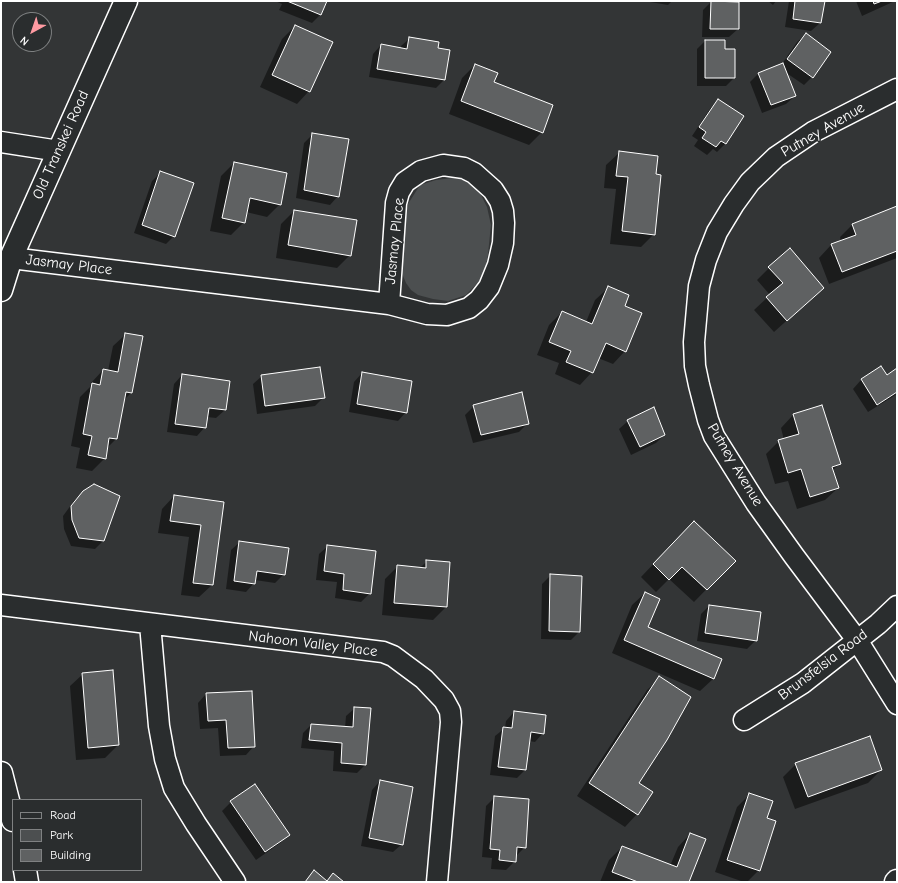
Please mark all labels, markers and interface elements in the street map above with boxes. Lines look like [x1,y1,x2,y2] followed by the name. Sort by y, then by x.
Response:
[12,12,52,52] north arrow
[18,34,32,48] text: N
[29,88,93,202] street label: Old Transkei Road
[778,99,868,161] street label: Putney Avenue
[382,197,408,285] street label: Jasmay Place
[25,251,113,279] street label: Jasmay Place
[703,420,767,510] street label: Putney Avenue
[775,626,871,704] street label: Brunsfelsia Road
[248,627,378,661] street label: Nahoon Valley Place
[12,799,142,871] legend
[50,808,76,822] text: Road
[50,828,73,842] text: Park
[50,848,91,862] text: Building

